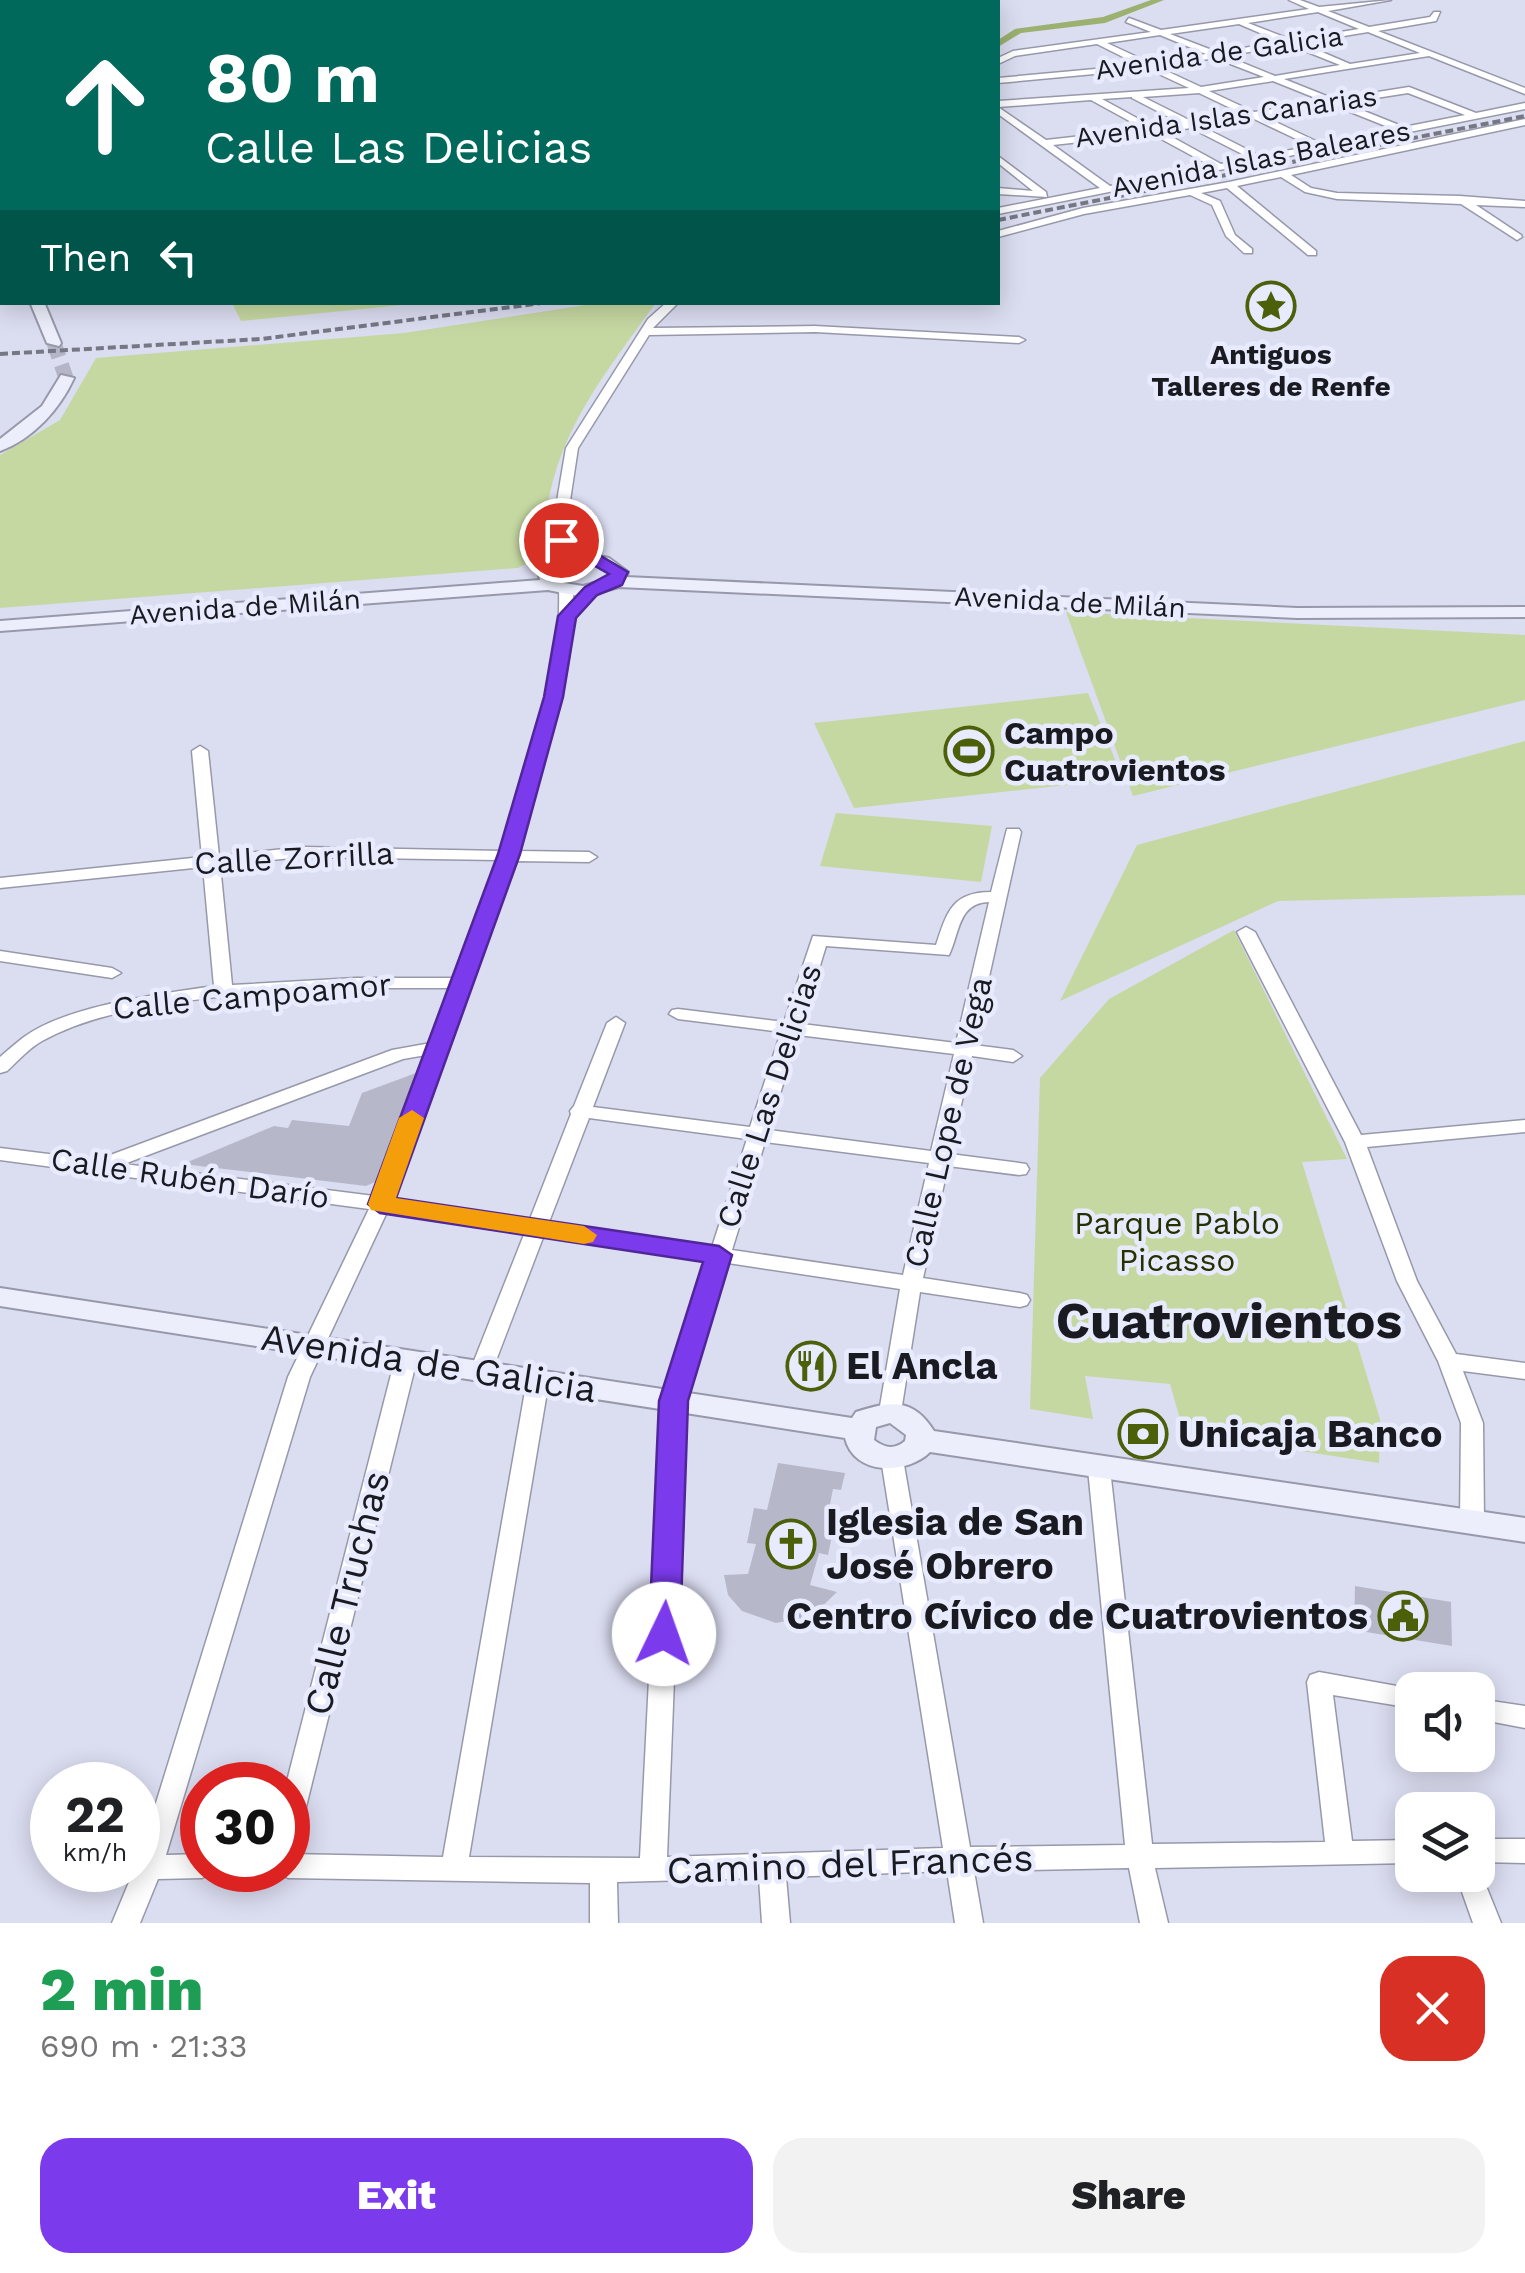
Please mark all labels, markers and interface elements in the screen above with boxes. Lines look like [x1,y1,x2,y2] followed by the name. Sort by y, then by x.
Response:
[1093,19,1345,87] street label: Avenida de Galicia
[205,37,380,119] text: 80 m
[40,40,170,170] icon: ahead
[1073,79,1379,155] street label: Avenida Islas Canarias
[1109,114,1413,204] street label: Avenida Islas Baleares
[205,121,592,174] text: Calle Las Delicias
[151,230,206,285] icon: left
[40,236,131,280] text: Then
[1245,280,1297,332] place icon: Antiguos Talleres de Renfe
[1151,338,1391,403] place label: Antiguos Talleres de Renfe
[519,498,604,583] pin
[534,513,589,568] icon: arrive
[953,579,1187,625] street label: Avenida de Milán
[128,582,362,632] street label: Avenida de Milán
[1004,714,1226,789] place label: Campo Cuatrovientos
[943,725,995,777] sports icon: Campo Cuatrovientos
[193,834,395,882] street label: Calle Zorrilla
[708,959,830,1233] street label: Calle Las Delicias
[111,965,393,1027] street label: Calle Campoamor
[896,973,1000,1271] street label: Calle Lope de Vega
[48,1140,332,1216] street label: Calle Rubén Darío
[1074,1204,1280,1279] park label: Parque Pablo Picasso
[1056,1291,1402,1350] district label: Cuatrovientos
[258,1315,600,1411] street label: Avenida de Galicia
[785,1340,837,1392] restaurant icon: El Ancla
[846,1344,997,1388] place label: El Ancla
[1117,1408,1169,1460] bank icon: Unicaja Banco
[1178,1412,1443,1456] place label: Unicaja Banco
[295,1466,399,1720] street label: Calle Truchas
[826,1500,1084,1588] place label: Iglesia de San José Obrero
[765,1518,817,1570] church icon: Iglesia de San José Obrero
[612,1582,716,1686] position arrow
[1377,1590,1429,1642] public building icon: Centro Cívico de Cuatrovientos
[786,1594,1368,1638] place label: Centro Cívico de Cuatrovientos
[1395,1672,1495,1892] map controls
[1395,1672,1495,1772] button: sound
[180,1762,310,1892] speed limit sign: 30
[65,1785,125,1844] text: 22
[1395,1792,1495,1892] button: layers
[666,1836,1034,1892] street label: Camino del Francés
[63,1838,127,1867] text: km/h
[40,1954,204,2025] text: 2 min
[1380,1956,1485,2061] button: close
[40,2027,248,2065] text: 690 m · 21:33
[40,2138,753,2253] button: Exit
[773,2138,1485,2253] button: Share

